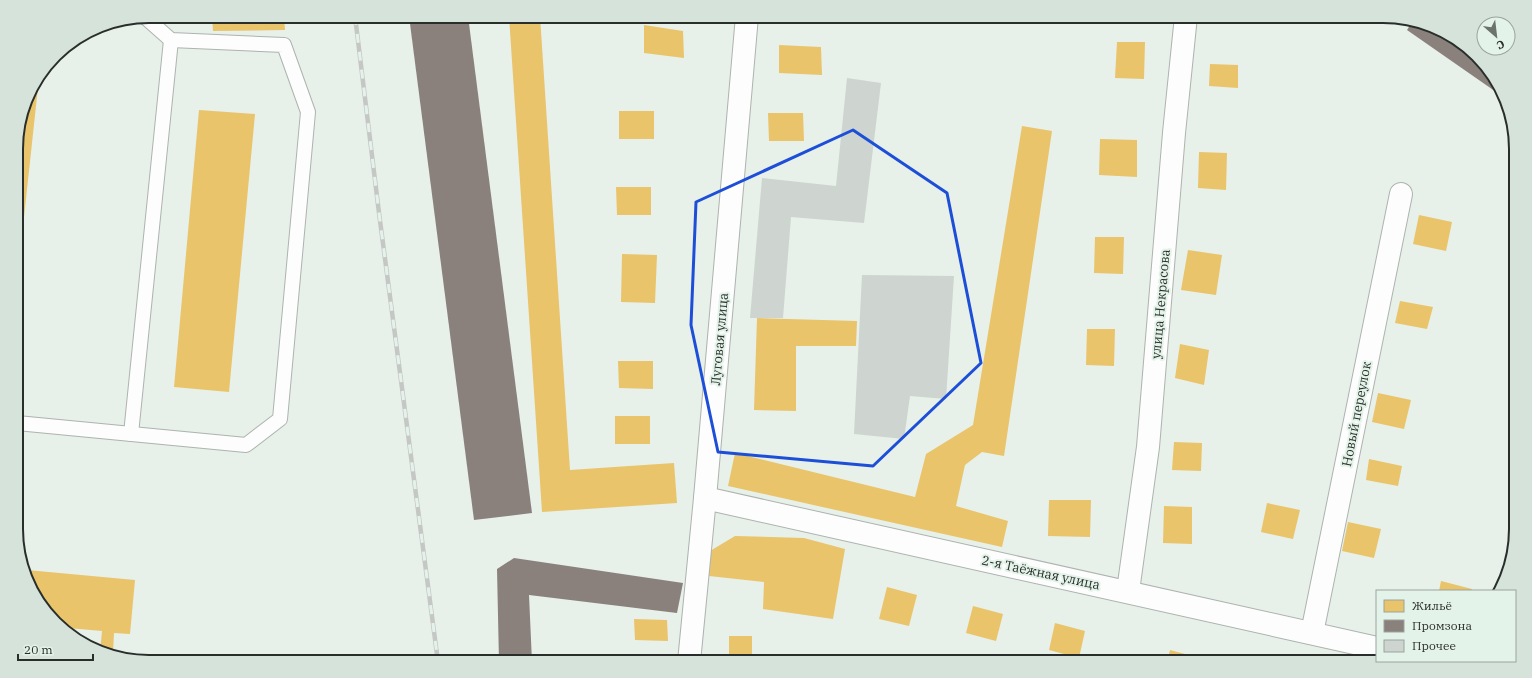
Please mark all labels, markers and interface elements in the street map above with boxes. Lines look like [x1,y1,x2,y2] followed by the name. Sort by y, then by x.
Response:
[1476,16,1516,56] north arrow
[1494,37,1507,53] text: С
[1147,249,1174,359] street label: улица Некрасова
[707,292,732,386] street label: Луговая улица
[1338,360,1375,468] street label: Новый переулок
[980,552,1102,593] street label: 2-я Таёжная улица
[1376,590,1516,662] legend
[1412,598,1452,613] text: Жильё
[1412,618,1472,633] text: Промзона
[18,636,93,662] scale bar
[1412,638,1456,653] text: Прочее
[24,642,53,657] text: 20 m

